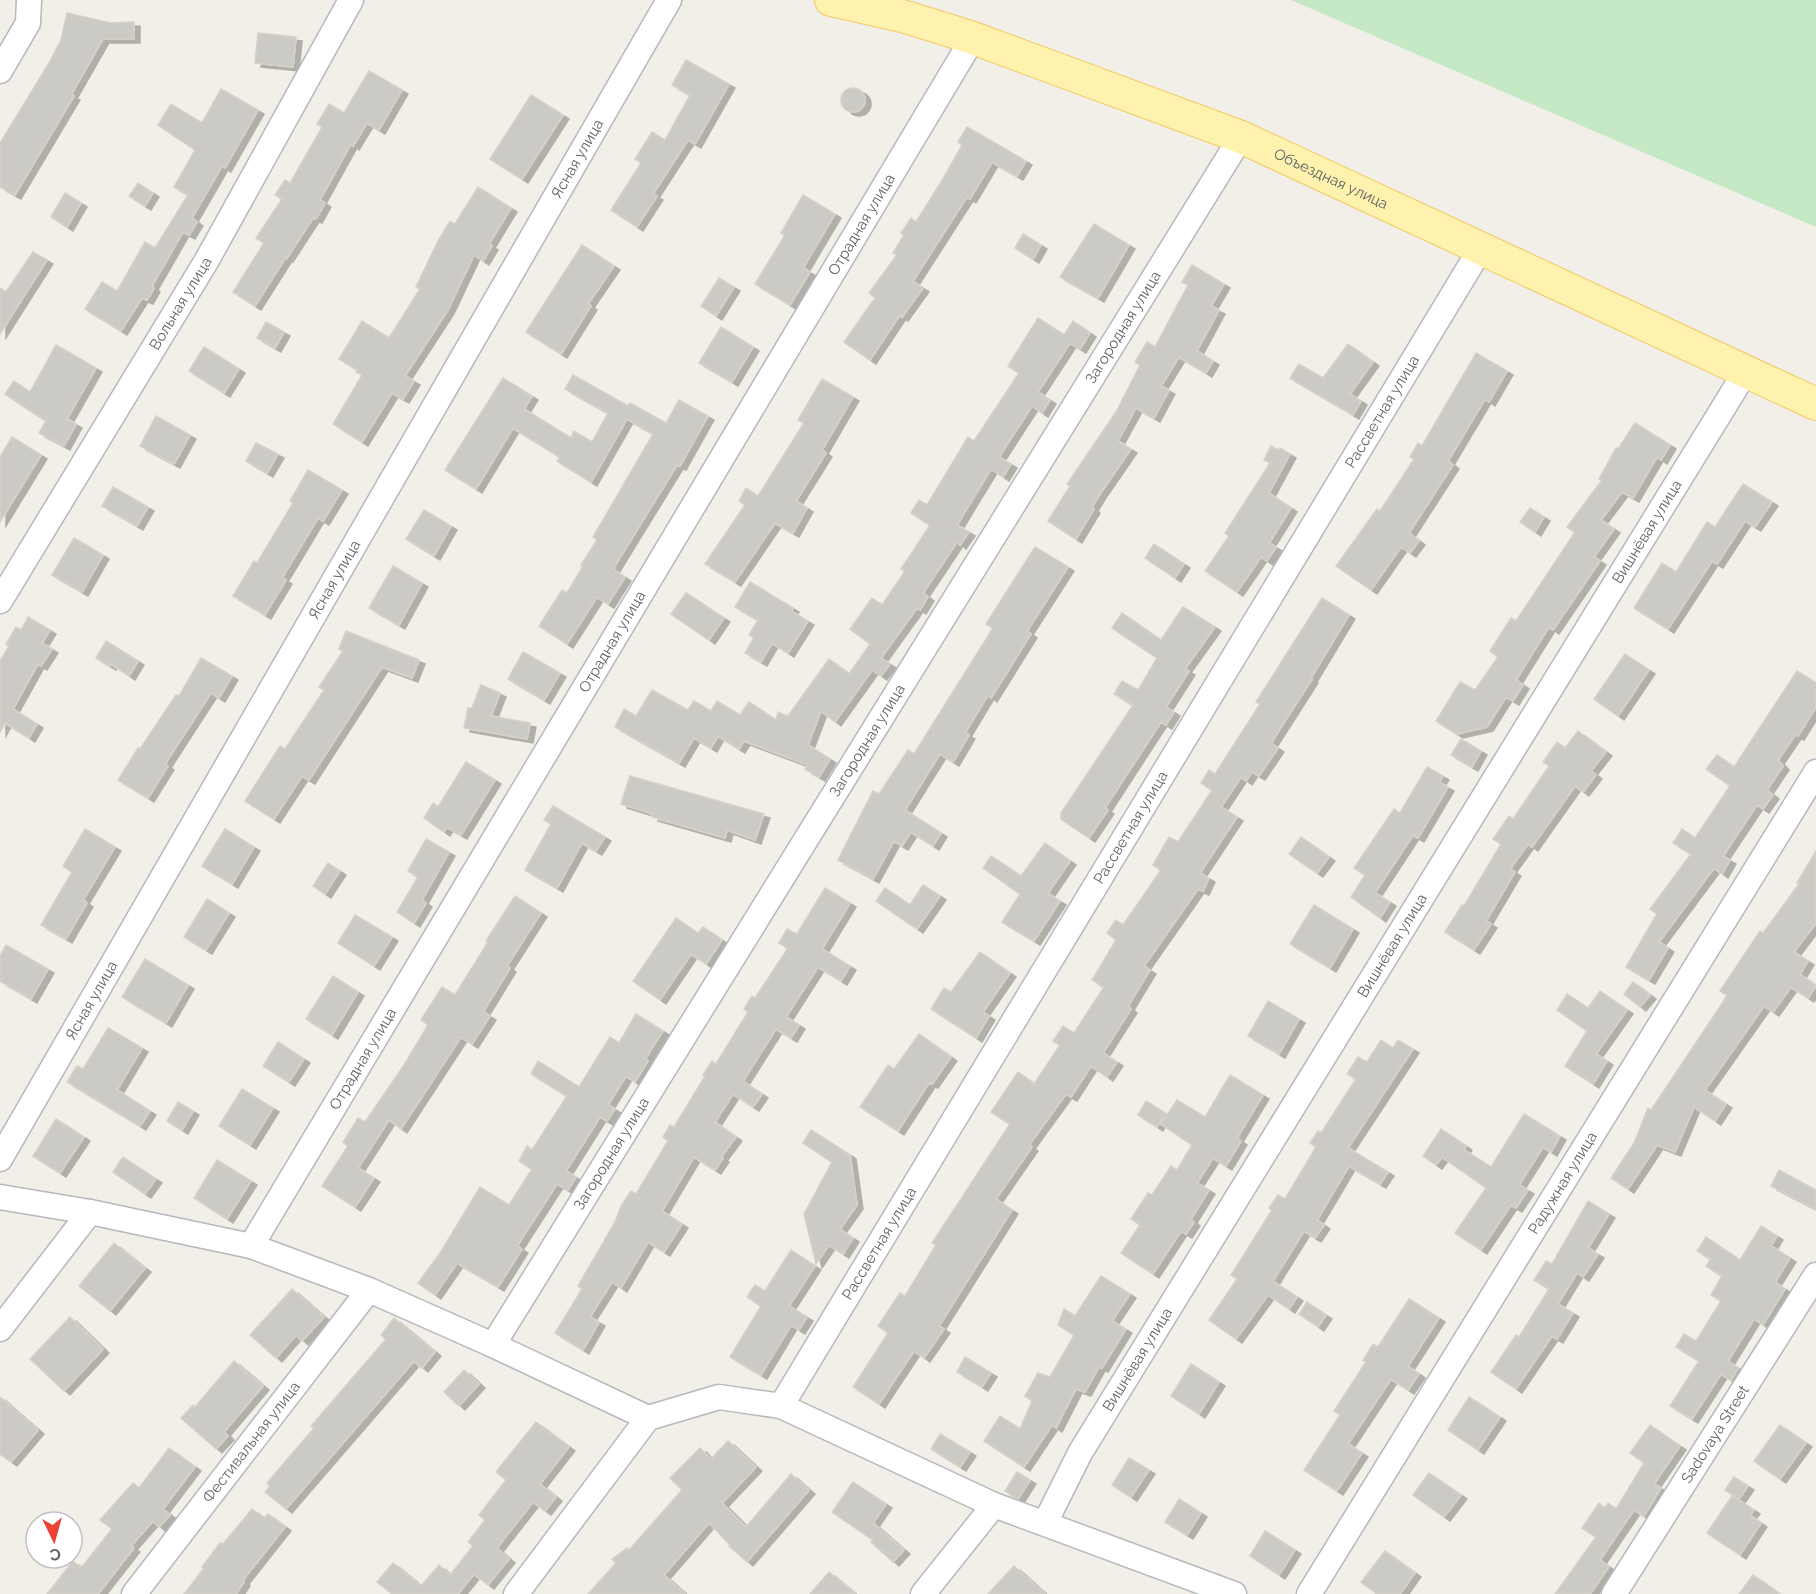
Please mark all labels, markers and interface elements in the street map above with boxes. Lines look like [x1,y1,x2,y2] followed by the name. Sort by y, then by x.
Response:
[548,116,607,201] street label: Ясная улица
[1271,145,1391,213] street label: Объездная улица
[824,170,899,279] street label: Отрадная улица
[146,254,216,353] street label: Вольная улица
[1082,268,1165,387] street label: Загородная улица
[1341,352,1423,471] street label: Рассветная улица
[1608,477,1686,587] street label: Вишнёвая улица
[305,537,364,622] street label: Ясная улица
[575,588,649,696] street label: Отрадная улица
[826,681,909,800] street label: Загородная улица
[1090,768,1172,887] street label: Рассветная улица
[1354,891,1431,1001] street label: Вишнёвая улица
[62,958,121,1043] street label: Ясная улица
[326,1005,400,1113] street label: Отрадная улица
[570,1094,653,1213] street label: Загородная улица
[1524,1128,1601,1237] street label: Радужная улица
[838,1184,920,1303] street label: Рассветная улица
[1099,1304,1176,1415] street label: Вишнёвая улица
[199,1378,304,1506] street label: Фестивальная улица
[1677,1382,1753,1487] street label: Sadovaya Street
[24,1510,84,1570] north arrow
[49,1545,62,1564] text: С

